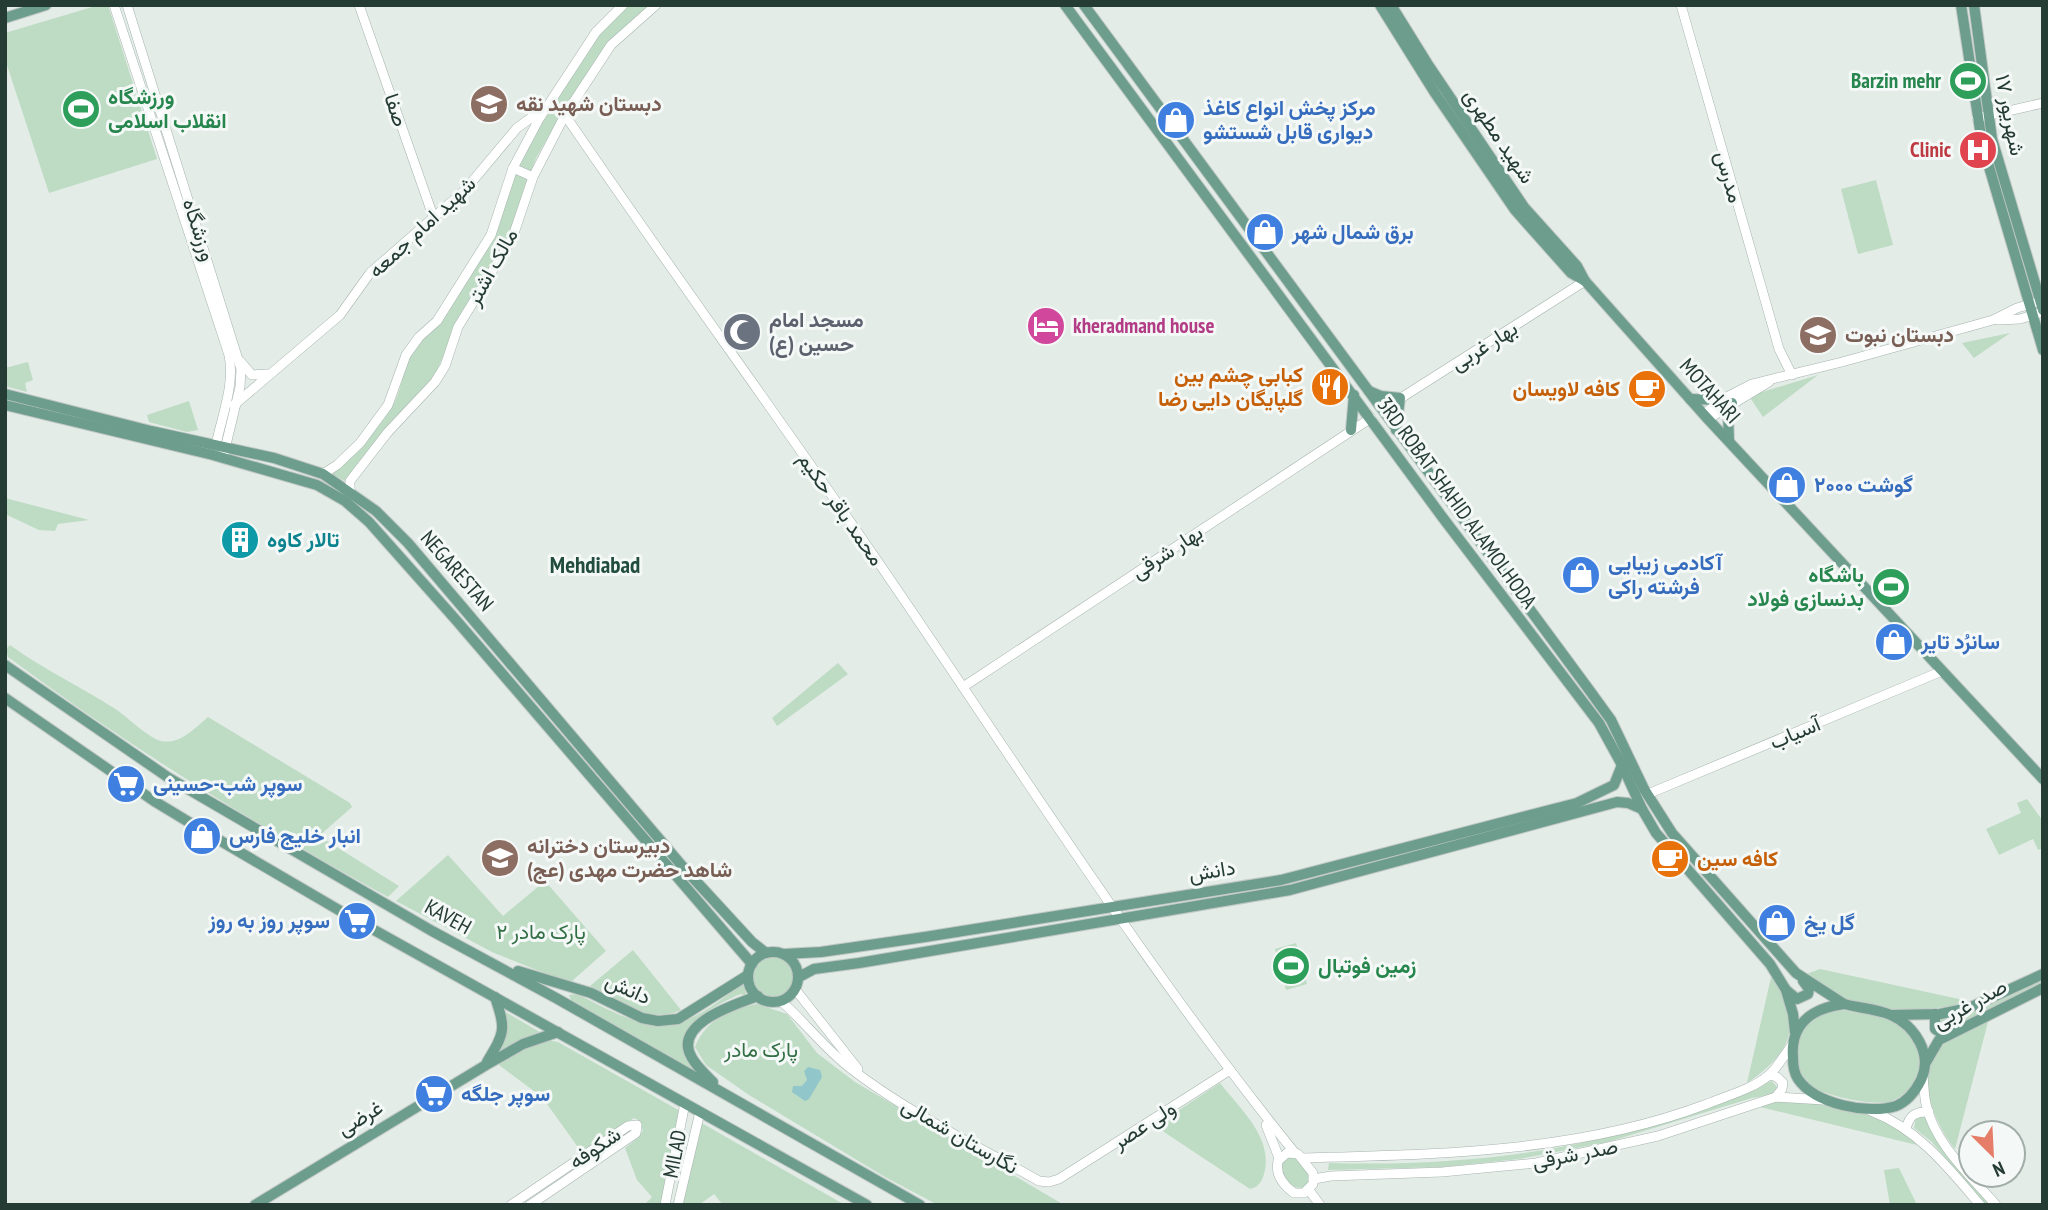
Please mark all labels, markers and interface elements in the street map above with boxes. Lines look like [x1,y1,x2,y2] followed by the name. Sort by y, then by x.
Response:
[1947,60,1989,102] sports icon: Barzin mehr
[1851,67,1942,94] place label: Barzin mehr
[1989,72,2032,158] street label: ۱۷ شهریور
[108,83,227,134] place label: ورزشگاه انقلاب اسلامی
[468,83,510,125] school or university icon: دبستان شهید نقه
[1458,83,1541,188] street label: شهید مطهری
[60,88,102,130] sports icon: ورزشگاه انقلاب اسلامی
[378,90,415,130] street label: صفا
[516,90,662,117] place label: دبستان شهید نقه
[1203,94,1376,145] place label: مرکز پخش انواع کاغذ دیواری قابل شستشو
[1155,99,1197,141] shop icon: مرکز پخش انواع کاغذ دیواری قابل شستشو
[1957,129,1999,171] hospital icon: Clinic
[1910,136,1952,163] place label: Clinic
[1709,148,1750,206] street label: مدرس
[362,170,482,284] street label: شهید امام جمعه
[177,195,222,265] street label: ورزشگاه
[1244,211,1286,253] shop icon: برق شمال شهر
[1291,218,1414,245] place label: برق شمال شهر
[459,223,524,311] street label: مالک اشتر
[1025,305,1067,347] hotel icon: kheradmand house
[769,306,864,358] place label: مسجد امام حسین (ع)
[721,311,763,353] mosque icon: مسجد امام حسین (ع)
[1073,312,1214,339] place label: kheradmand house
[1445,314,1522,377] street label: بهار غربی
[1797,314,1839,356] school or university icon: دبستان نبوت
[1845,321,1954,348] place label: دبستان نبوت
[1674,352,1747,429] street label: MOTAHARI
[1158,361,1303,413] place label: کبابی چشم بین گلپایگان دایی رضا
[1309,366,1351,408] restaurant icon: کبابی چشم بین گلپایگان دایی رضا
[1626,368,1668,410] cafe icon: کافه لاویسان
[1512,375,1620,402] place label: کافه لاویسان
[1372,392,1543,614] street label: 3RD ROBAT SHAHID ALAMOLHODA
[791,447,891,571] street label: محمد باقر حکیم
[1766,464,1808,506] shop icon: گوشت ۲۰۰۰
[1814,471,1913,498] place label: گوشت ۲۰۰۰
[1126,518,1208,585] street label: بهار شرقی
[219,519,261,561] building icon: تالار کاوه
[415,525,500,617] street label: NEGARESTAN
[267,526,340,553] place label: تالار کاوه
[1608,549,1724,600] place label: آکادمی زیبایی فرشته راکی
[550,550,640,579] district label: Mehdiabad
[1560,554,1602,596] shop icon: آکادمی زیبایی فرشته راکی
[1747,561,1864,612] place label: باشگاه بدنسازی فولاد
[1870,566,1912,608] sports icon: باشگاه بدنسازی فولاد
[1873,621,1915,663] shop icon: سانرُد تایر
[1920,628,2000,655] place label: سانرُد تایر
[1765,709,1826,755] street label: آسیاب
[105,763,147,805] supermarket icon: سوپر شب-حسینی
[153,770,303,798] place label: سوپر شب-حسینی
[181,815,223,857] shop icon: انبار خلیج فارس
[229,822,361,850] place label: انبار خلیج فارس
[527,832,732,884] place label: دبیرستان دخترانه شاهد حضرت مهدی (عج)
[479,837,521,879] school or university icon: دبیرستان دخترانه شاهد حضرت مهدی (عج)
[1649,838,1691,880] cafe icon: کافه سین
[1697,845,1778,872] place label: کافه سین
[1187,854,1237,888] street label: دانش
[420,893,476,940] street label: KAVEH
[336,900,378,942] supermarket icon: سوپر روز به روز
[1756,902,1798,944] shop icon: گل یخ
[207,907,330,935] place label: سوپر روز به روز
[1804,909,1855,937] place label: گل یخ
[496,918,586,946] park label: پارک مادر ۲
[1270,945,1312,987] sports icon: زمین فوتبال
[1318,952,1416,979] place label: زمین فوتبال
[601,967,655,1010] street label: دانش
[1928,972,2012,1035] street label: صدر غربی
[723,1036,798,1064] park label: پارک مادر
[413,1073,455,1115] supermarket icon: سوپر جلگه
[461,1080,550,1108] place label: سوپر جلگه
[897,1091,1023,1180] street label: نگارستان شمالی
[332,1093,388,1142] street label: غرضی
[1106,1094,1181,1156] street label: ولی عصر
[1957,1119,2027,1189] north arrow
[563,1120,626,1175] street label: شکوفه
[657,1128,692,1180] street label: MILAD
[1530,1132,1620,1175] street label: صدر شرقی
[1989,1156,2008,1183] text: N

